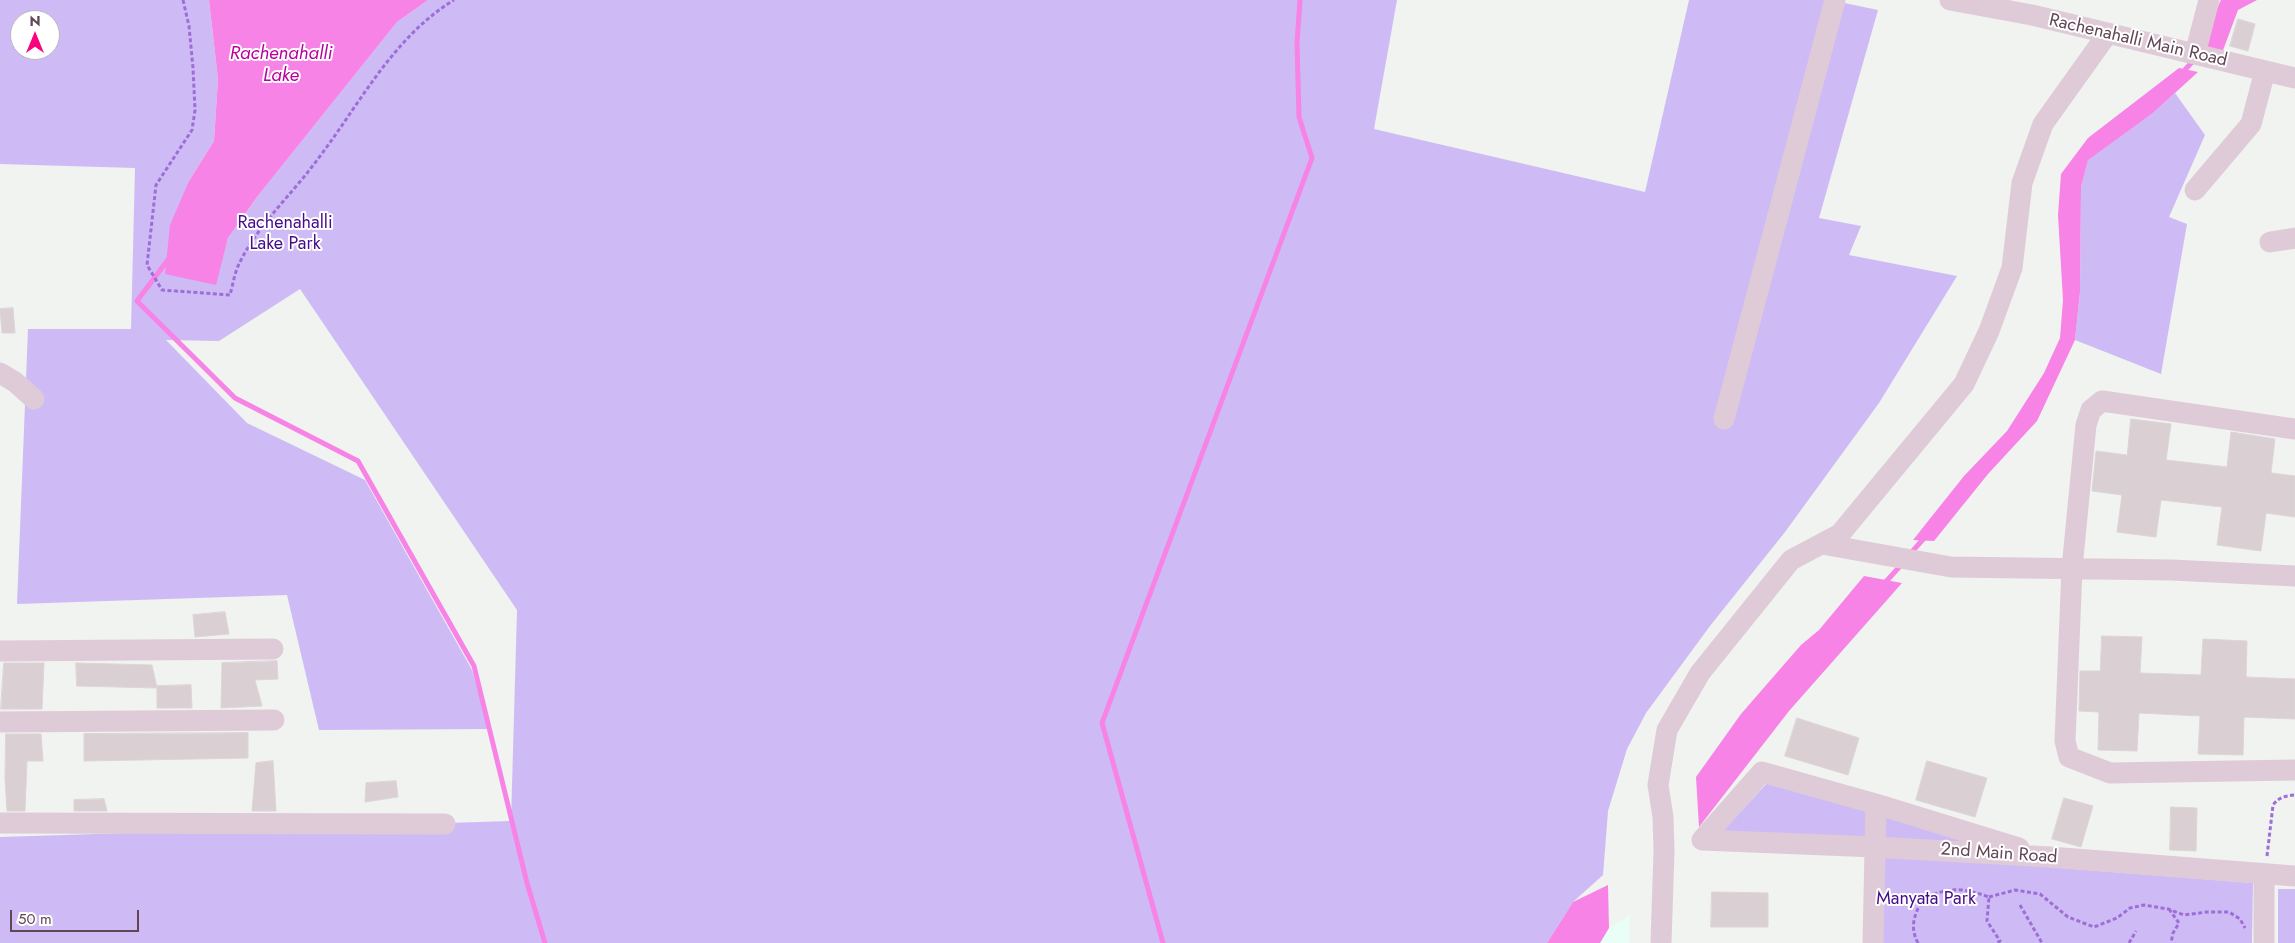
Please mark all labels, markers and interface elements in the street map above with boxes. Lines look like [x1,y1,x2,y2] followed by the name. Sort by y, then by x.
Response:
[10,10,60,60] north arrow
[2047,10,2229,72] street label: Rachenahalli Main Road
[29,11,41,31] text: N
[230,43,332,87] water label: Rachenahalli Lake
[237,213,333,255] park label: Rachenahalli Lake Park
[1940,839,2058,869] street label: 2nd Main Road
[1876,889,1976,911] park label: Manyata Park
[12,900,141,932] scale bar
[18,908,52,930] text: 50 m

